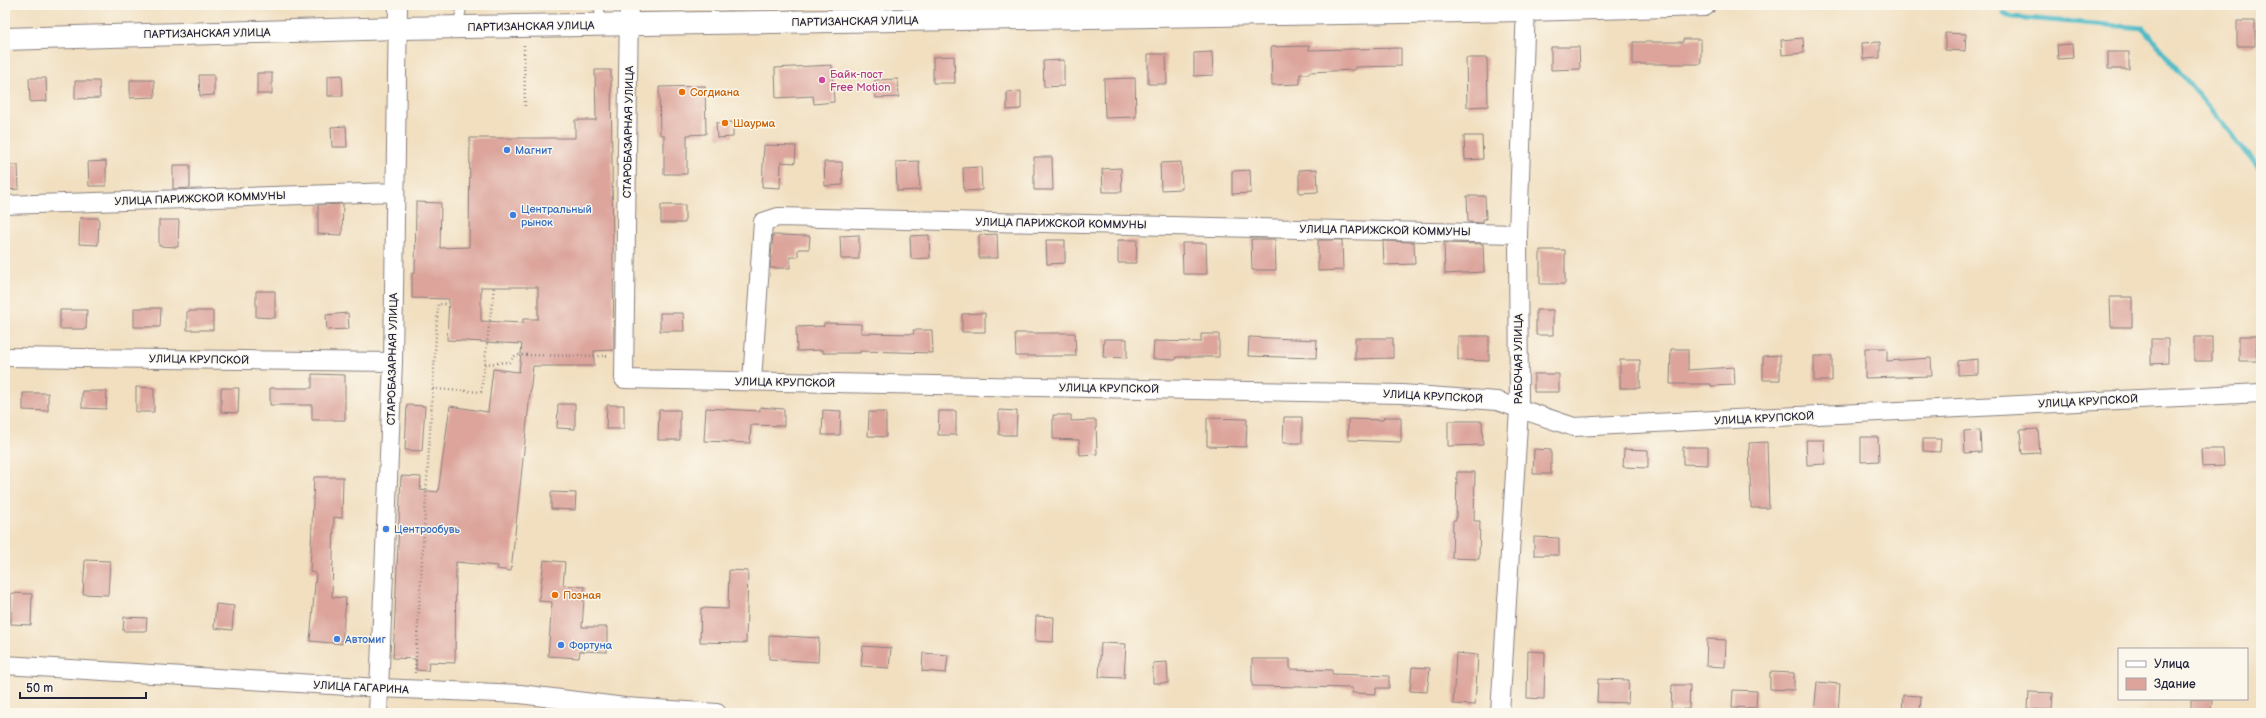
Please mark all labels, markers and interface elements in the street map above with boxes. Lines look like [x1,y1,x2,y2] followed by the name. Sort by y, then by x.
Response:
[791,14,919,29] street label: ПАРТИЗАНСКАЯ УЛИЦА
[467,19,595,34] street label: ПАРТИЗАНСКАЯ УЛИЦА
[143,26,271,41] street label: ПАРТИЗАНСКАЯ УЛИЦА
[621,65,636,198] street label: СТАРОБАЗАРНАЯ УЛИЦА
[830,68,890,94] place label: Байк-пост Free Motion
[817,75,827,85] marker: Байк-пост Free Motion
[690,86,740,99] place label: Согдиана
[677,87,687,97] marker: Согдиана
[733,117,776,130] place label: Шаурма
[720,118,730,128] marker: Шаурма
[515,144,552,157] place label: Магнит
[502,145,512,155] marker: Магнит
[114,189,286,208] street label: УЛИЦА ПАРИЖСКОЙ КОММУНЫ
[521,203,592,229] place label: Центральный рынок
[508,210,518,220] marker: Центральный рынок
[975,216,1147,231] street label: УЛИЦА ПАРИЖСКОЙ КОММУНЫ
[1299,223,1471,238] street label: УЛИЦА ПАРИЖСКОЙ КОММУНЫ
[385,292,400,425] street label: СТАРОБАЗАРНАЯ УЛИЦА
[1512,313,1525,405] street label: РАБОЧАЯ УЛИЦА
[149,352,249,367] street label: УЛИЦА КРУПСКОЙ
[735,375,835,390] street label: УЛИЦА КРУПСКОЙ
[1059,381,1159,396] street label: УЛИЦА КРУПСКОЙ
[1383,387,1483,406] street label: УЛИЦА КРУПСКОЙ
[2038,392,2138,411] street label: УЛИЦА КРУПСКОЙ
[1714,409,1814,428] street label: УЛИЦА КРУПСКОЙ
[394,523,460,536] place label: Центрообувь
[381,524,391,534] marker: Центрообувь
[563,589,601,602] place label: Позная
[550,590,560,600] marker: Позная
[344,633,386,646] place label: Автомиг
[332,634,342,644] marker: Автомиг
[569,639,613,652] place label: Фортуна
[556,640,566,650] marker: Фортуна
[2118,648,2248,700] legend
[2154,657,2190,672] text: Улица
[20,674,146,700] scale bar
[2154,677,2196,692] text: Здание
[313,679,409,697] street label: УЛИЦА ГАГАРИНА
[26,681,53,696] text: 50 m

